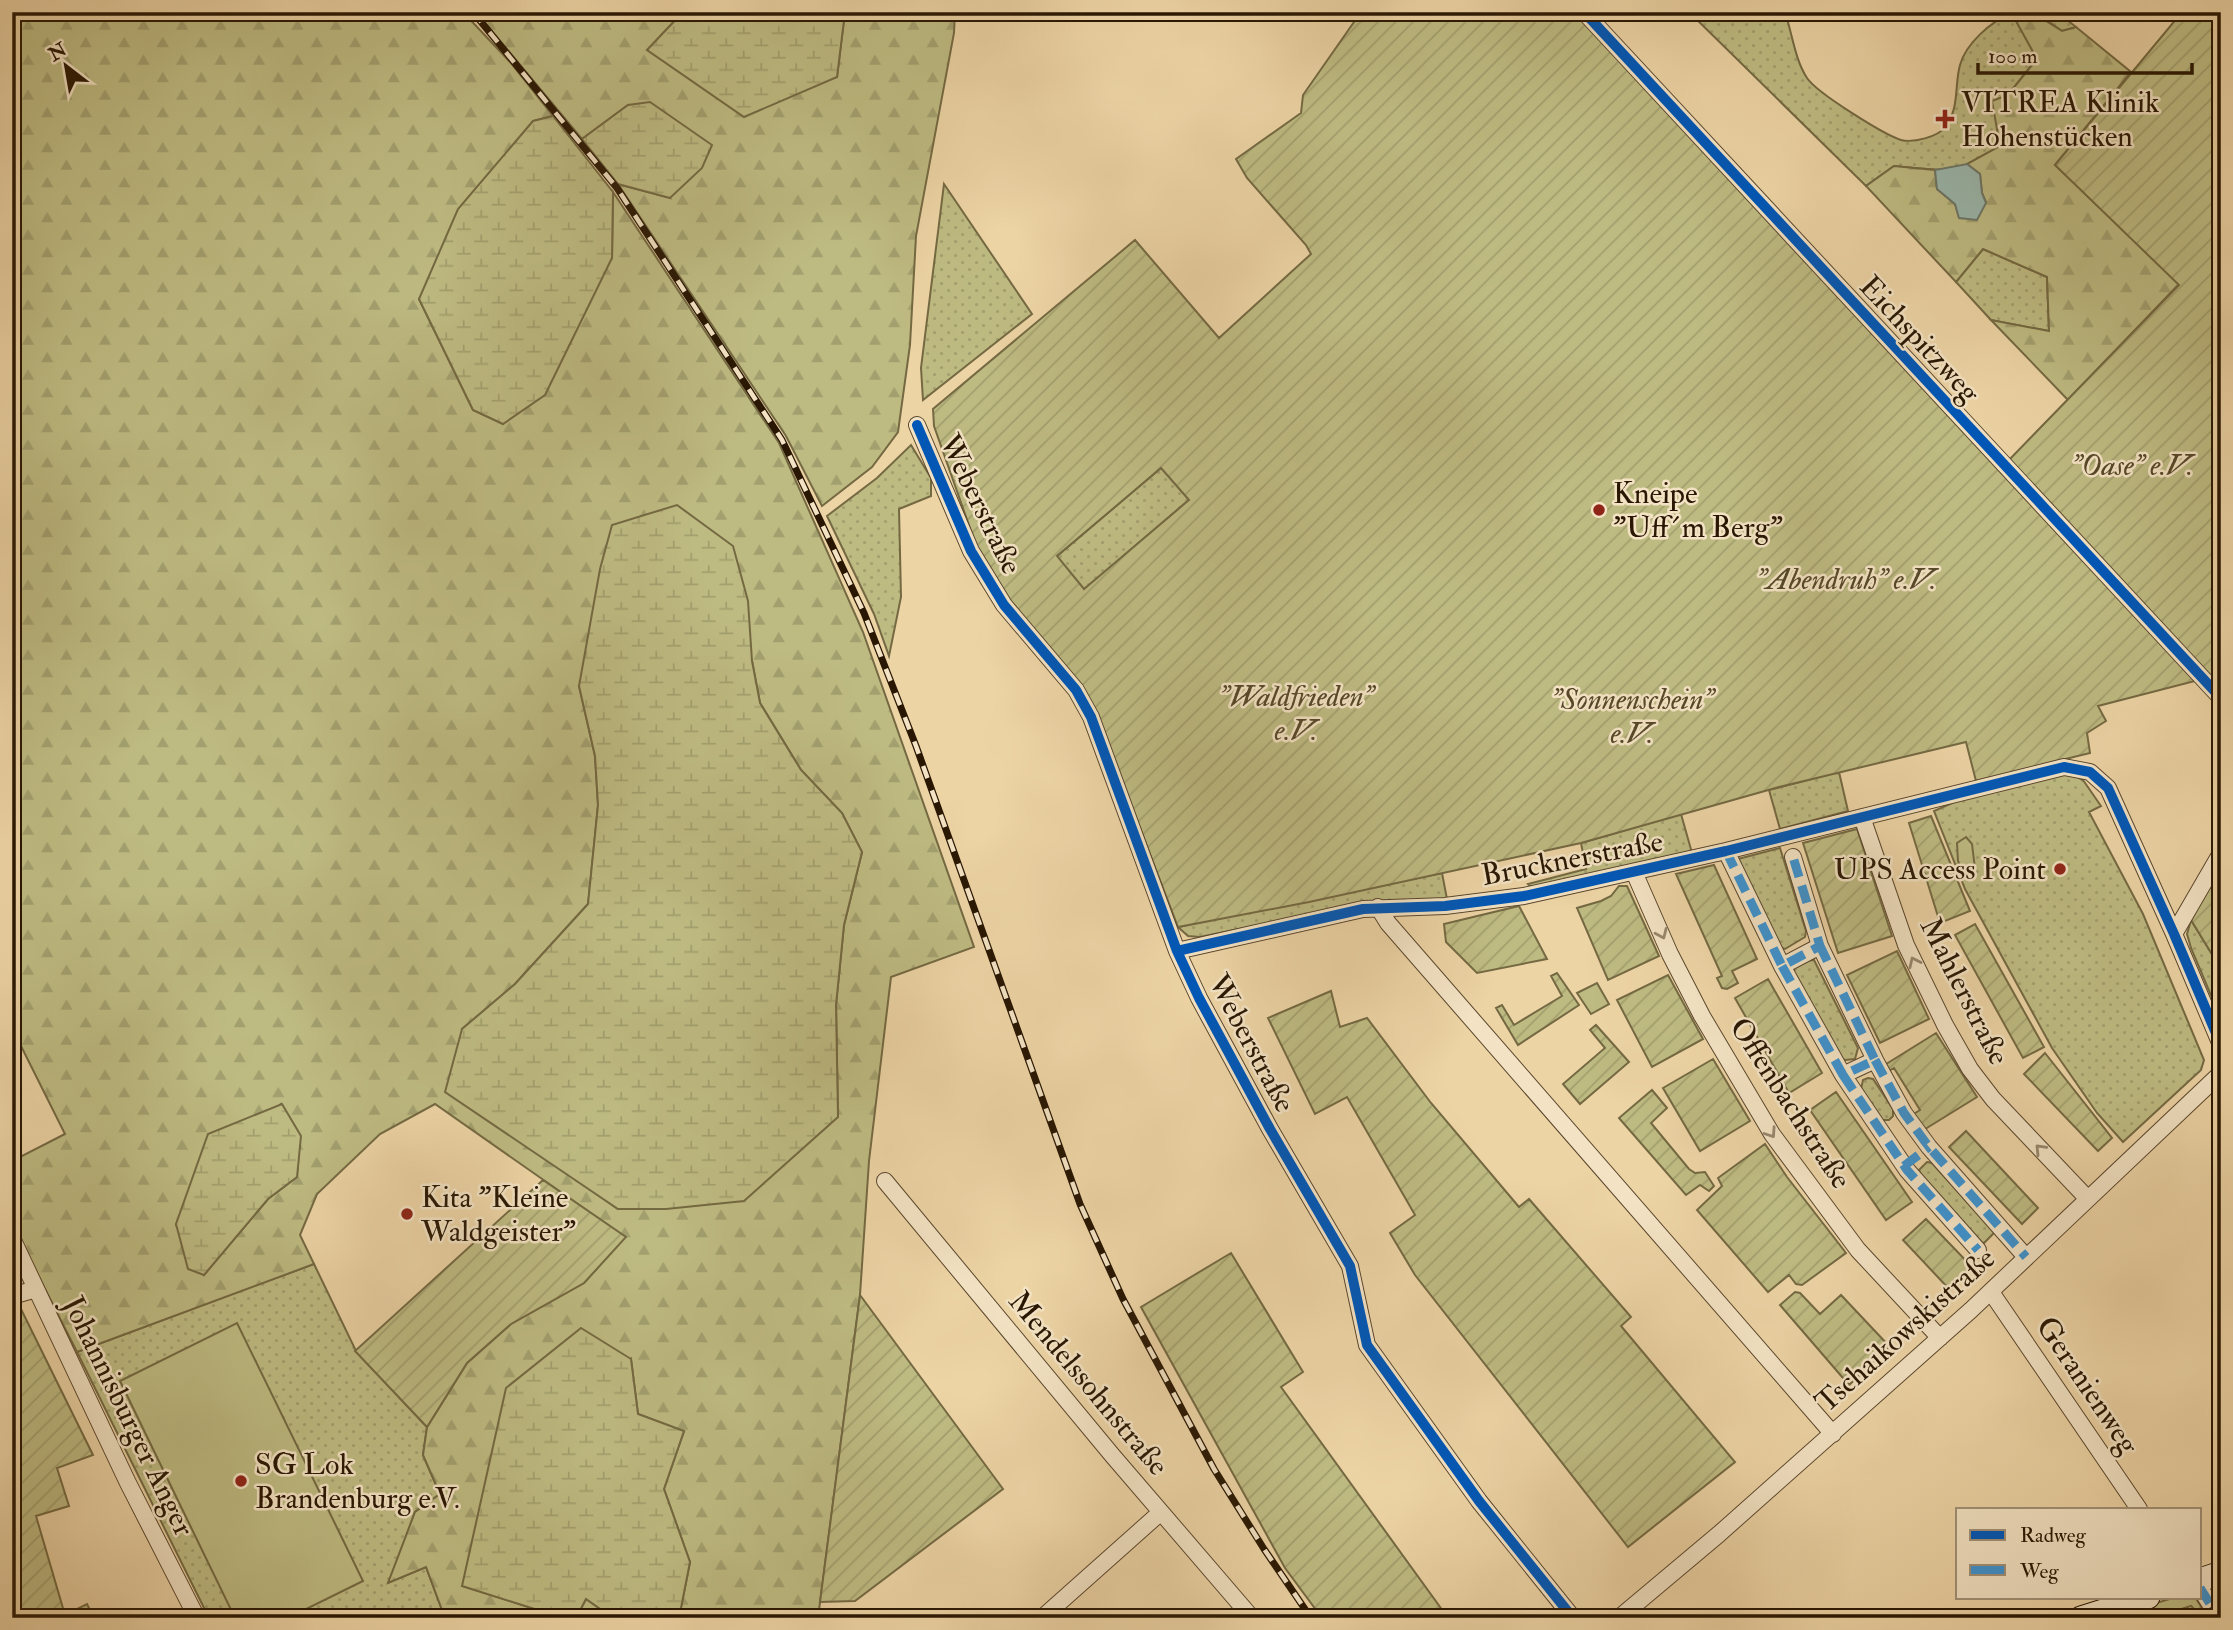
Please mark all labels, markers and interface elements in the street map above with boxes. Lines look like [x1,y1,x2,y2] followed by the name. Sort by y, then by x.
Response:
[32,32,102,102] north arrow
[1978,32,2191,76] scale bar
[43,37,72,67] text: N
[1988,43,2038,70] text: 100 m
[1961,84,2159,155] place label: VITREA Klinik Hohenstücken
[1935,109,1955,129] marker: VITREA Klinik Hohenstücken
[1851,268,1989,411] street label: Eichspitzweg
[930,427,1030,580] street label: Weberstraße
[2071,447,2196,484] park label: "Oase" e.V.
[1613,475,1783,546] place label: Kneipe "Uff´m Berg"
[1591,502,1607,518] marker: Kneipe "Uff´m Berg"
[1756,561,1939,598] park label: "Abendruh" e.V.
[1219,678,1377,749] park label: "Waldfrieden" e.V.
[1551,681,1717,752] park label: "Sonnenschein" e.V.
[1478,823,1666,894] street label: Brucknerstraße
[1834,851,2046,888] place label: UPS Access Point
[2052,861,2068,877] marker: UPS Access Point
[1912,911,2017,1071] street label: Mahlerstraße
[1654,927,1668,939] one-way arrow
[1909,957,1923,969] one-way arrow
[1199,967,1303,1119] street label: Weberstraße
[1722,1011,1860,1196] street label: Offenbachstraße
[1763,1125,1776,1138] one-way arrow
[2036,1144,2049,1157] one-way arrow
[420,1179,576,1250] place label: Kita "Kleine Waldgeister"
[399,1206,415,1222] marker: Kita "Kleine Waldgeister"
[1808,1240,2003,1421] street label: Tschaikowskistraße
[1001,1283,1177,1483] street label: Mendelssohnstraße
[54,1289,203,1542] street label: Johannisburger Anger
[2028,1310,2148,1462] street label: Geranienweg
[255,1446,460,1517] place label: SG Lok Brandenburg e.V.
[233,1473,249,1489] marker: SG Lok Brandenburg e.V.
[1956,1508,2202,1598] legend
[2020,1522,2086,1549] text: Radweg
[2019,1558,2059,1585] text: Weg

